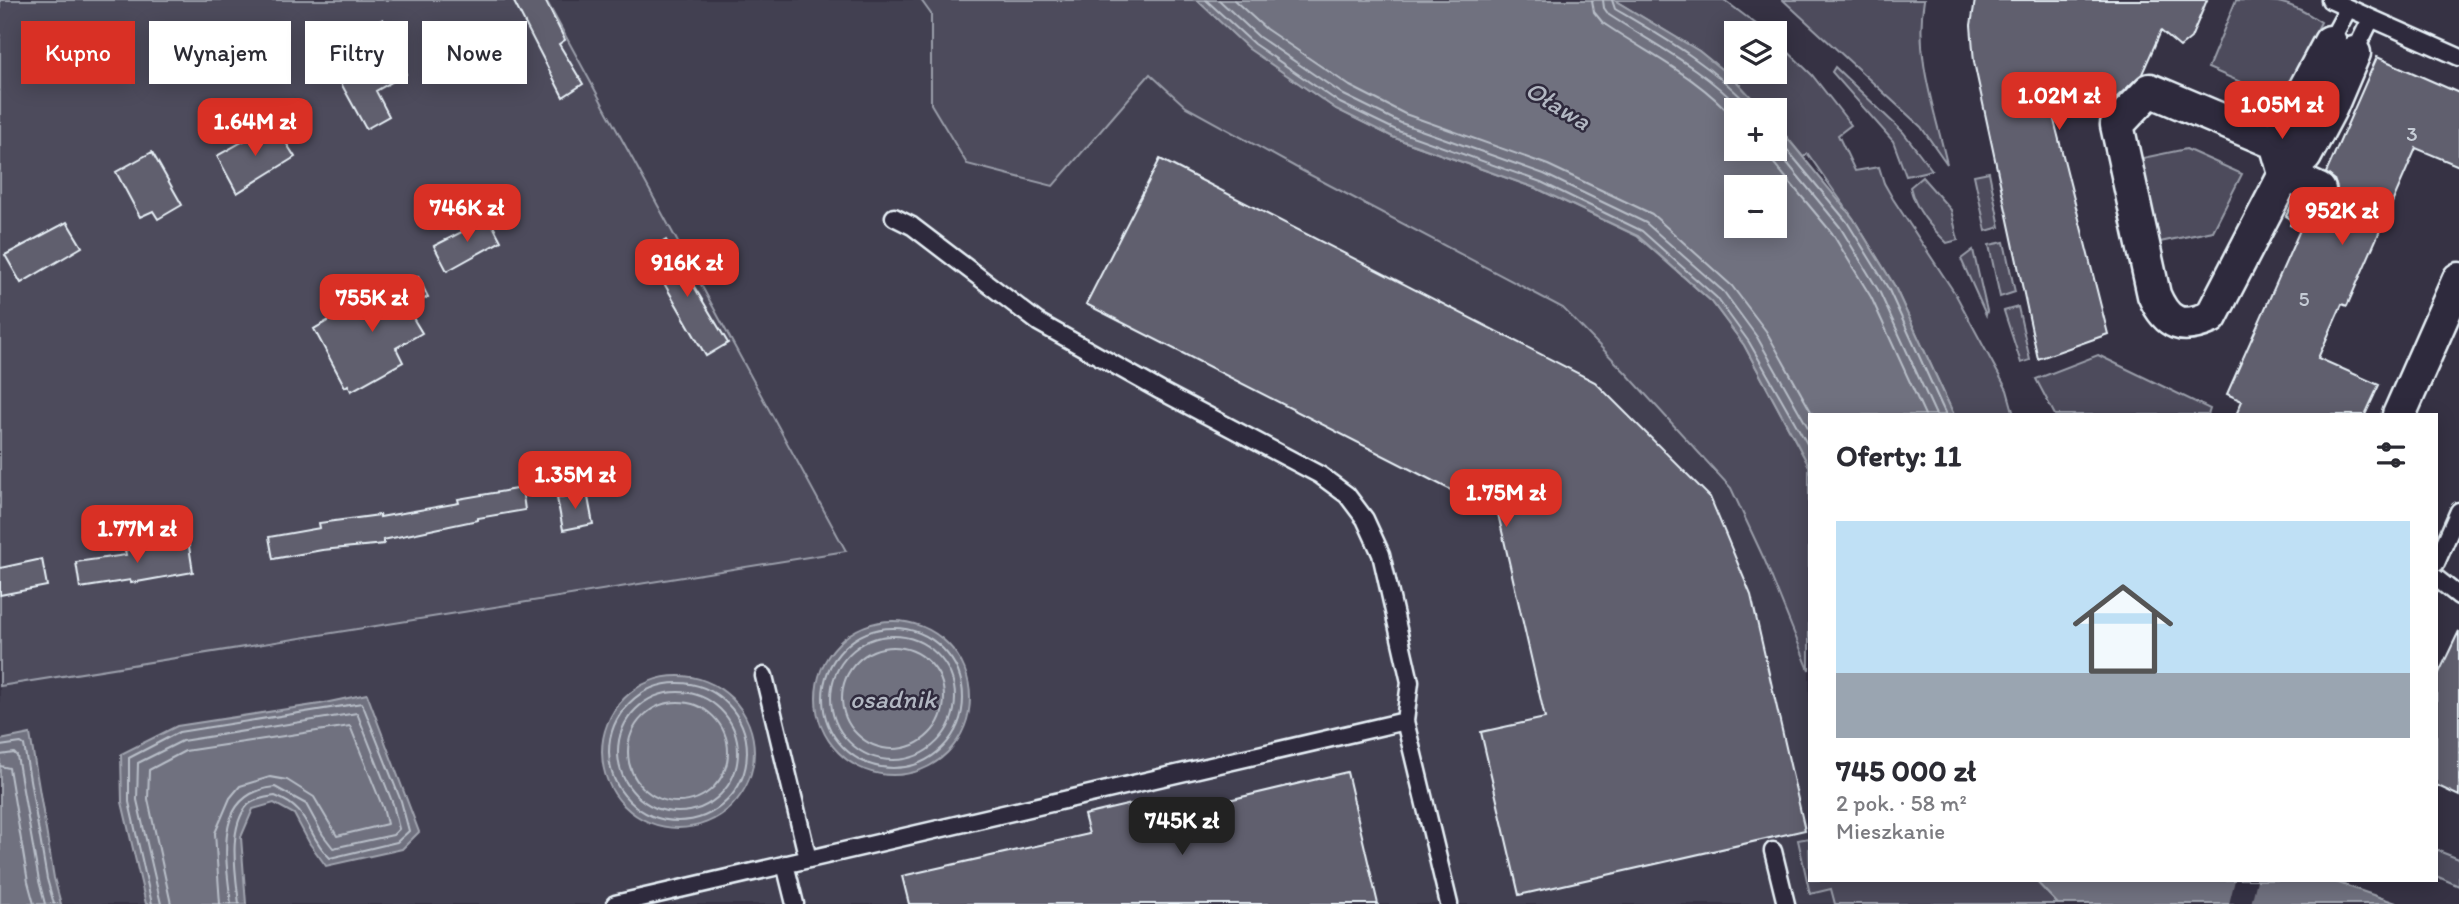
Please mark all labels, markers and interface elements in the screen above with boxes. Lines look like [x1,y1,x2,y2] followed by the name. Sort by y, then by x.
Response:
[21,21,135,84] chip: Kupno
[149,21,291,84] chip: Wynajem
[305,21,408,84] chip: Filtry
[422,21,527,84] chip: Nowe
[1724,21,1787,238] map controls
[1724,21,1787,84] button: layers
[1987,72,2131,132] pin: 1.02M zł
[1520,73,1597,137] water label: Oława
[2017,81,2101,109] text: 1.02M zł
[2210,82,2354,141] pin: 1.05M zł
[2240,90,2324,118] text: 1.05M zł
[1724,98,1787,161] button: +
[183,99,327,158] pin: 1.64M zł
[214,107,296,135] text: 1.64M zł
[2406,121,2418,146] house number: 3
[1724,175,1787,238] button: −
[402,184,532,244] pin: 746K zł
[2277,188,2407,247] pin: 952K zł
[430,193,504,221] text: 746K zł
[2305,196,2379,224] text: 952K zł
[622,240,752,299] pin: 916K zł
[651,248,723,276] text: 916K zł
[307,274,437,334] pin: 755K zł
[336,283,408,311] text: 755K zł
[2298,286,2310,311] house number: 5
[2372,436,2410,474] icon: filters
[1836,437,1961,474] text: Oferty: 11
[503,452,647,511] pin: 1.35M zł
[534,460,616,488] text: 1.35M zł
[1434,470,1578,529] pin: 1.75M zł
[1466,478,1546,506] text: 1.75M zł
[65,505,209,565] pin: 1.77M zł
[97,514,177,542] text: 1.77M zł
[2060,566,2186,692] icon: home
[850,683,938,715] water label: osadnik
[1836,752,1976,789] text: 745 000 zł
[1836,789,1967,817] text: 2 pok. · 58 m²
[1117,798,1247,857] pin: 745K zł
[1145,806,1219,834] text: 745K zł
[1836,817,1945,845] text: Mieszkanie

